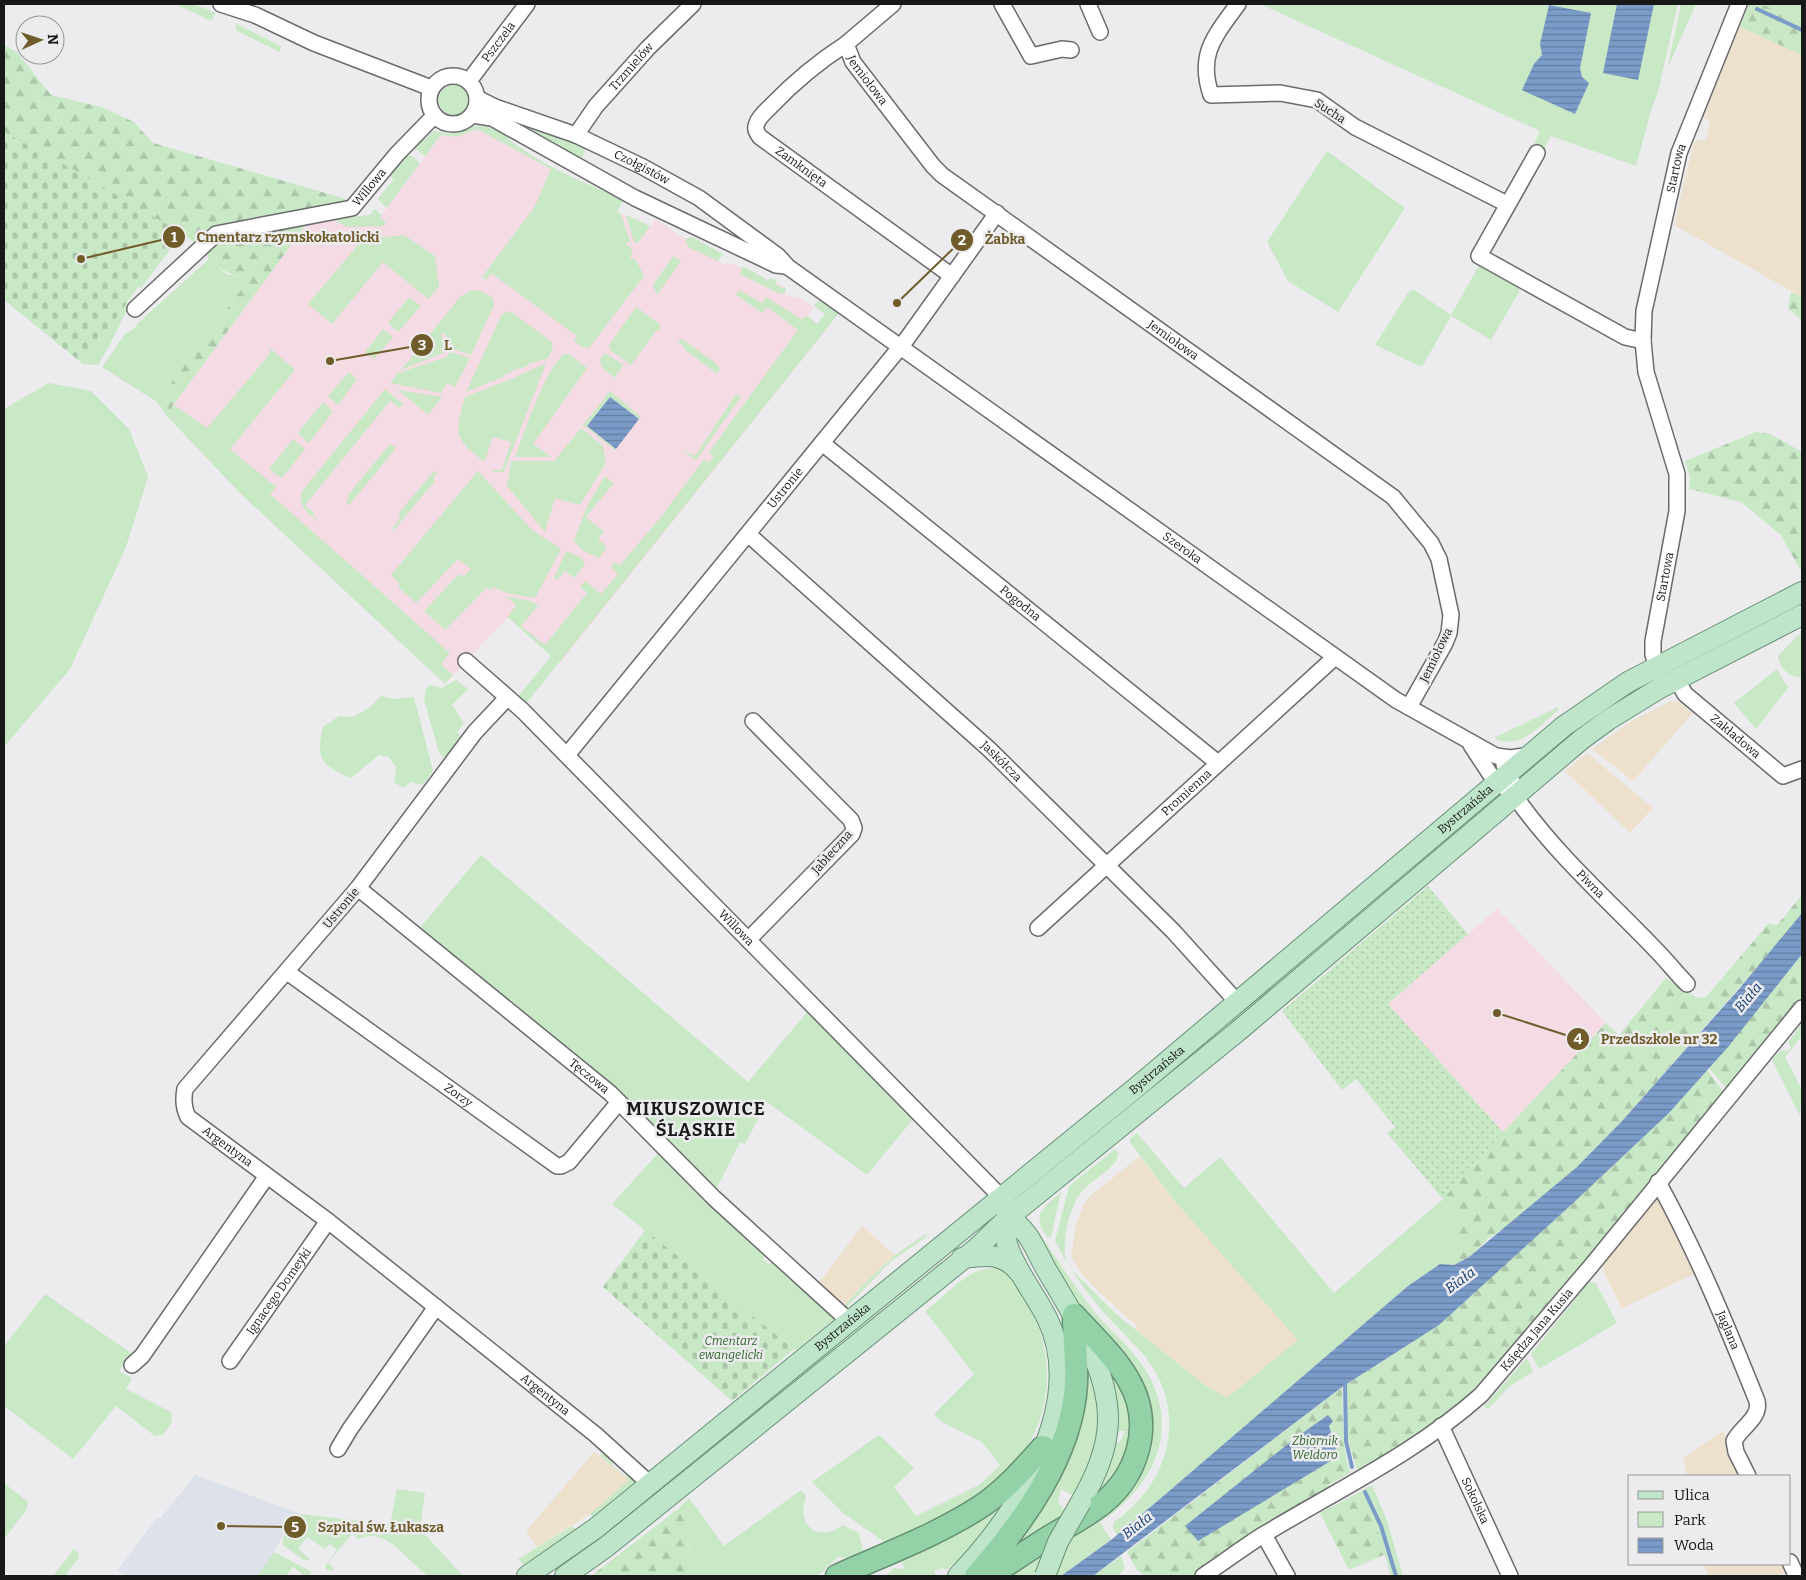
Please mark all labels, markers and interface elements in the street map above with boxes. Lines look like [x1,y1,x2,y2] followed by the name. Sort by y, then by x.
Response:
[15,15,65,65] north arrow
[479,19,518,65] street label: Pszczela
[44,34,61,45] text: N
[606,40,656,93] street label: Trzmielów
[844,52,891,108] street label: Jemiołowa
[1312,96,1349,126] street label: Sucha
[1663,141,1689,194] street label: Startowa
[773,143,830,191] street label: Zamknięta
[612,147,672,187] street label: Czołgistów
[350,165,389,209] street label: Willowa
[161,222,389,251] callout: Cmentarz rzymskokatolicki
[950,225,1036,254] callout: Żabka
[171,228,178,246] text: 1
[196,229,380,246] text: Cmentarz rzymskokatolicki
[985,230,1025,248] text: Żabka
[958,231,966,249] text: 2
[1144,317,1202,363] street label: Jemiołowa
[409,330,462,359] callout: L
[418,336,426,354] text: 3
[444,337,452,354] text: L
[764,465,806,511] street label: Ustronie
[1160,529,1205,567] street label: Szeroka
[1653,551,1676,603] street label: Startowa
[997,583,1044,624] street label: Pogodna
[1416,625,1455,685] street label: Jemiołowa
[1708,711,1764,762] street label: Zakładowa
[977,737,1025,785] street label: Jaskółcza
[1159,766,1215,819] street label: Promienna
[1435,782,1496,837] street label: Bystrzańska
[808,827,856,877] street label: Jabłeczna
[1574,867,1608,901] street label: Piwna
[320,885,362,931] street label: Ustronie
[716,907,757,949] street label: Willowa
[1731,979,1766,1016] water label: Biała
[1566,1025,1727,1054] callout: Przedszkole nr 32
[1573,1030,1583,1048] text: 4
[1601,1031,1717,1048] text: Przedszkole nr 32
[1126,1043,1187,1097] street label: Bystrzańska
[566,1056,612,1097] street label: Tęczowa
[441,1080,476,1110] street label: Zorzy
[626,1098,766,1141] district label: MIKUSZOWICE ŚLĄSKIE
[200,1123,256,1170] street label: Argentyna
[244,1245,314,1337] street label: Ignacego Domeyki
[1442,1264,1479,1297] water label: Biała
[1498,1285,1576,1374] street label: Księdza Jana Kusia
[812,1300,873,1354] street label: Bystrzańska
[1713,1308,1743,1352] street label: Jaglana
[699,1334,763,1362] park label: Cmentarz ewangelicki
[518,1371,573,1418] street label: Argentyna
[1292,1434,1339,1462] park label: Zbiornik Weldoro
[1459,1475,1492,1526] street label: Sokolska
[1628,1475,1791,1565] legend
[1674,1486,1710,1504] text: Ulica
[1119,1508,1156,1542] water label: Biała
[1674,1511,1706,1529] text: Park
[283,1512,454,1541] callout: Szpital św. Łukasza
[291,1518,299,1536] text: 5
[318,1519,444,1536] text: Szpital św. Łukasza
[1674,1536,1714,1554] text: Woda

